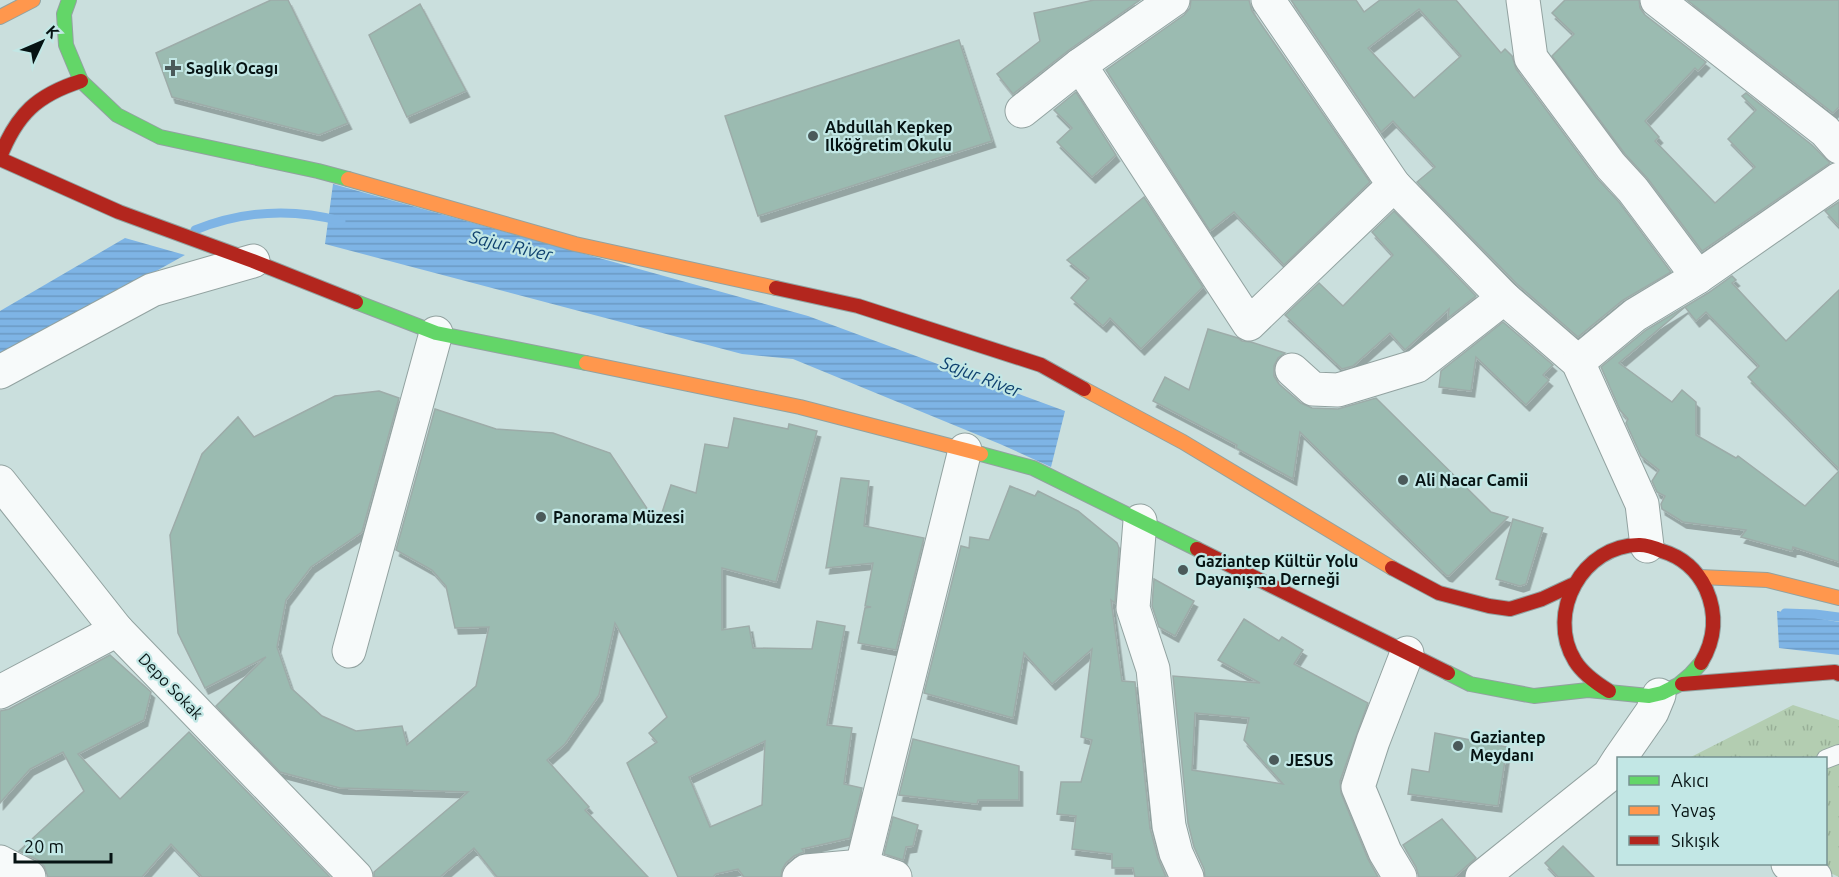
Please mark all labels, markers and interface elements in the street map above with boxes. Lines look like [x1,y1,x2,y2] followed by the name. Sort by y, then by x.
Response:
[12,12,72,72] north arrow
[43,22,63,42] text: K
[164,59,182,77] marker: Saglık Ocagı
[186,59,278,77] place label: Saglık Ocagı
[825,118,953,154] place label: Abdullah Kepkep Ilköğretim Okulu
[806,129,820,143] marker: Abdullah Kepkep Ilköğretim Okulu
[467,226,556,264] water label: Sajur River
[938,351,1025,401] water label: Sajur River
[1415,471,1528,489] place label: Ali Nacar Camii
[1396,473,1410,487] marker: Ali Nacar Camii
[553,508,684,526] place label: Panorama Müzesi
[534,510,548,524] marker: Panorama Müzesi
[1195,552,1358,589] place label: Gaziantep Kültür Yolu Dayanışma Derneği
[1176,563,1190,577] marker: Gaziantep Kültür Yolu Dayanışma Derneği
[135,649,207,723] street label: Depo Sokak
[1470,728,1546,764] place label: Gaziantep Meydanı
[1451,739,1465,753] marker: Gaziantep Meydanı
[1286,751,1333,769] place label: JESUS
[1267,753,1281,767] marker: JESUS
[1617,757,1827,865] legend
[1671,770,1709,790] text: Akıcı
[1671,800,1716,820] text: Yavaş
[15,826,111,864] scale bar
[1671,830,1720,850] text: Sıkışık
[24,836,64,856] text: 20 m

